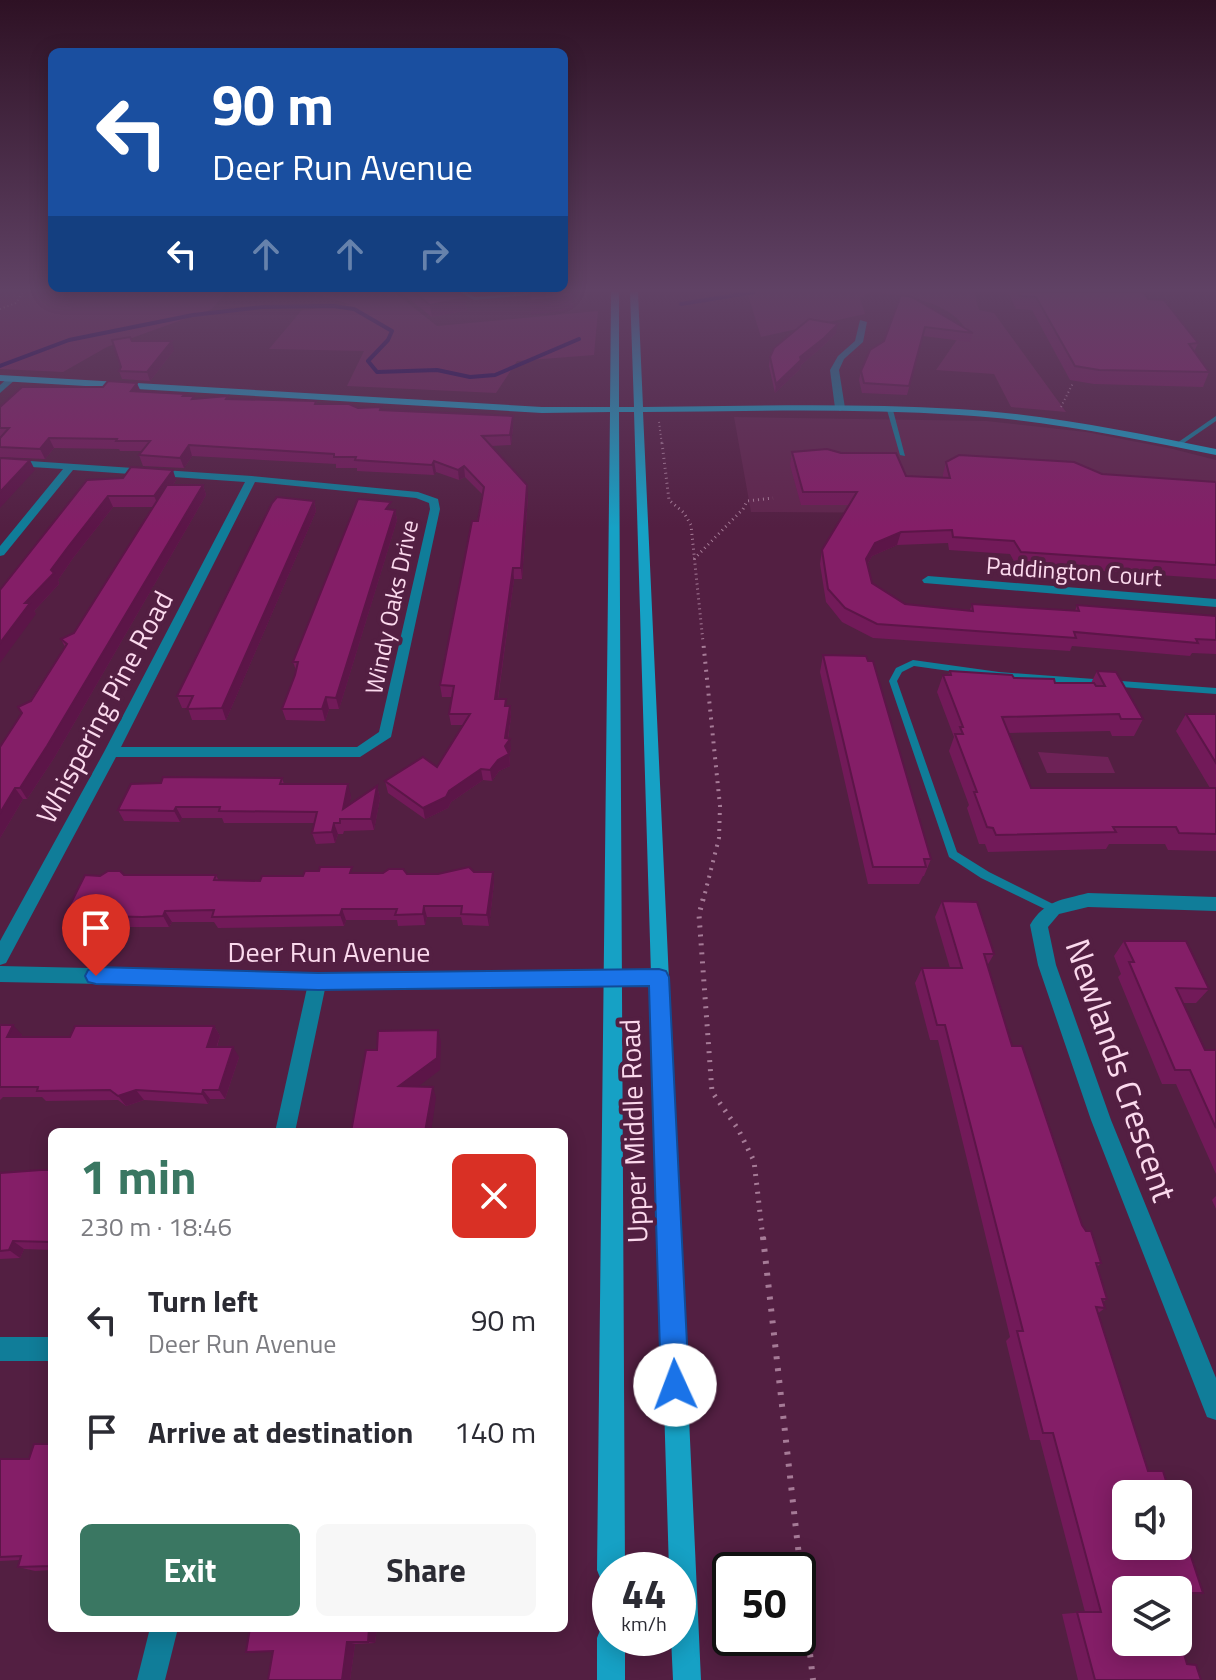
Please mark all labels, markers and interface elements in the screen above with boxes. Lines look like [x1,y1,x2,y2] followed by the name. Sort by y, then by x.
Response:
[212,62,334,147] text: 90 m
[80,80,184,184] icon: left
[212,139,473,194] text: Deer Run Avenue
[160,232,204,276] icon: left
[244,232,288,276] icon: ahead
[328,232,372,276] icon: ahead
[412,232,456,276] icon: right
[355,517,427,697] street label: Windy Oaks Drive
[985,547,1164,595] street label: Paddington Court
[24,583,184,831] street label: Whispering Pine Road
[62,894,130,976] pin
[74,906,118,950] icon: arrive
[227,930,431,973] street label: Deer Run Avenue
[1053,932,1191,1208] street label: Newlands Crescent
[608,1018,658,1244] street label: Upper Middle Road
[80,1140,197,1213] text: 1 min
[452,1154,536,1238] button: close
[80,1207,232,1246] text: 230 m · 18:46
[148,1278,258,1324] text: Turn left
[471,1297,536,1343] text: 90 m
[80,1298,124,1342] icon: left
[148,1324,337,1363] text: Deer Run Avenue
[633,1343,717,1427] position arrow
[148,1409,413,1455] text: Arrive at destination
[454,1409,536,1455] text: 140 m
[80,1410,124,1454] icon: arrive
[1112,1480,1192,1656] map controls
[1112,1480,1192,1560] button: sound
[80,1524,300,1616] button: Exit
[316,1524,536,1616] button: Share
[712,1552,816,1656] speed limit sign: 50
[622,1563,666,1624] text: 44
[1112,1576,1192,1656] button: layers
[621,1608,667,1639] text: km/h

